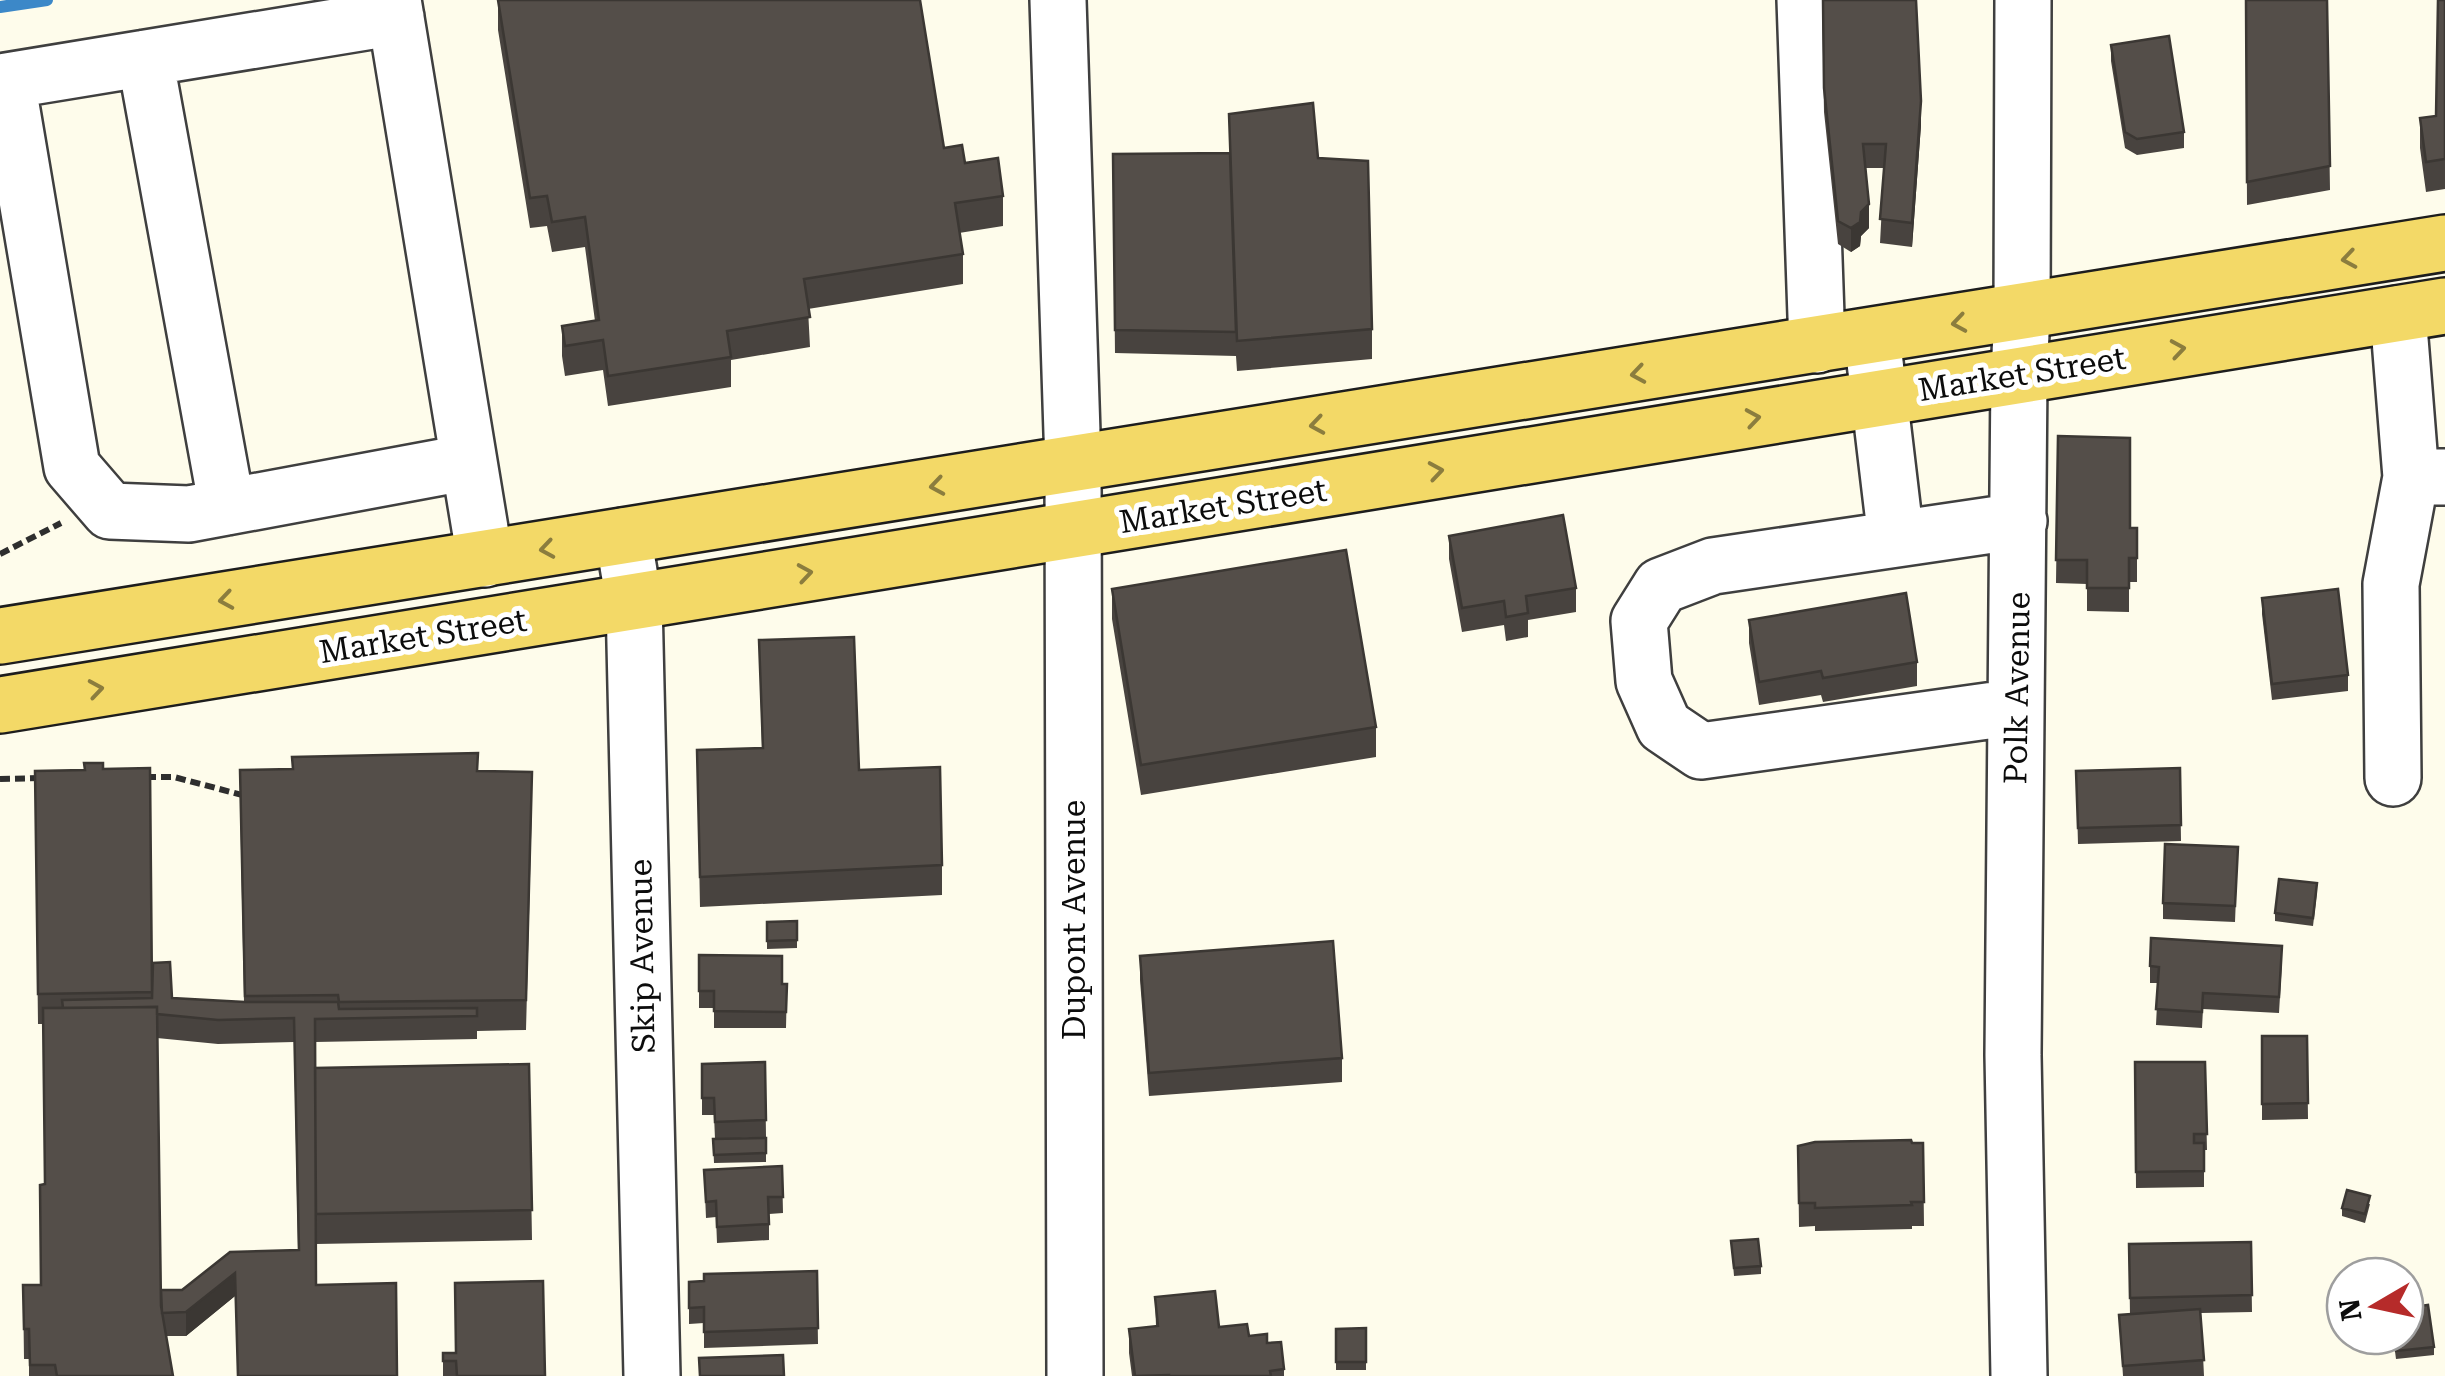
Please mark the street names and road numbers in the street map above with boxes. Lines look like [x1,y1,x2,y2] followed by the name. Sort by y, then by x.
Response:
[1916,339,2128,409] street label: Market Street
[1117,471,1329,541] street label: Market Street
[1996,591,2038,785] street label: Polk Avenue
[317,601,529,671] street label: Market Street
[1055,800,1093,1040] street label: Dupont Avenue
[621,859,663,1053] street label: Skip Avenue

